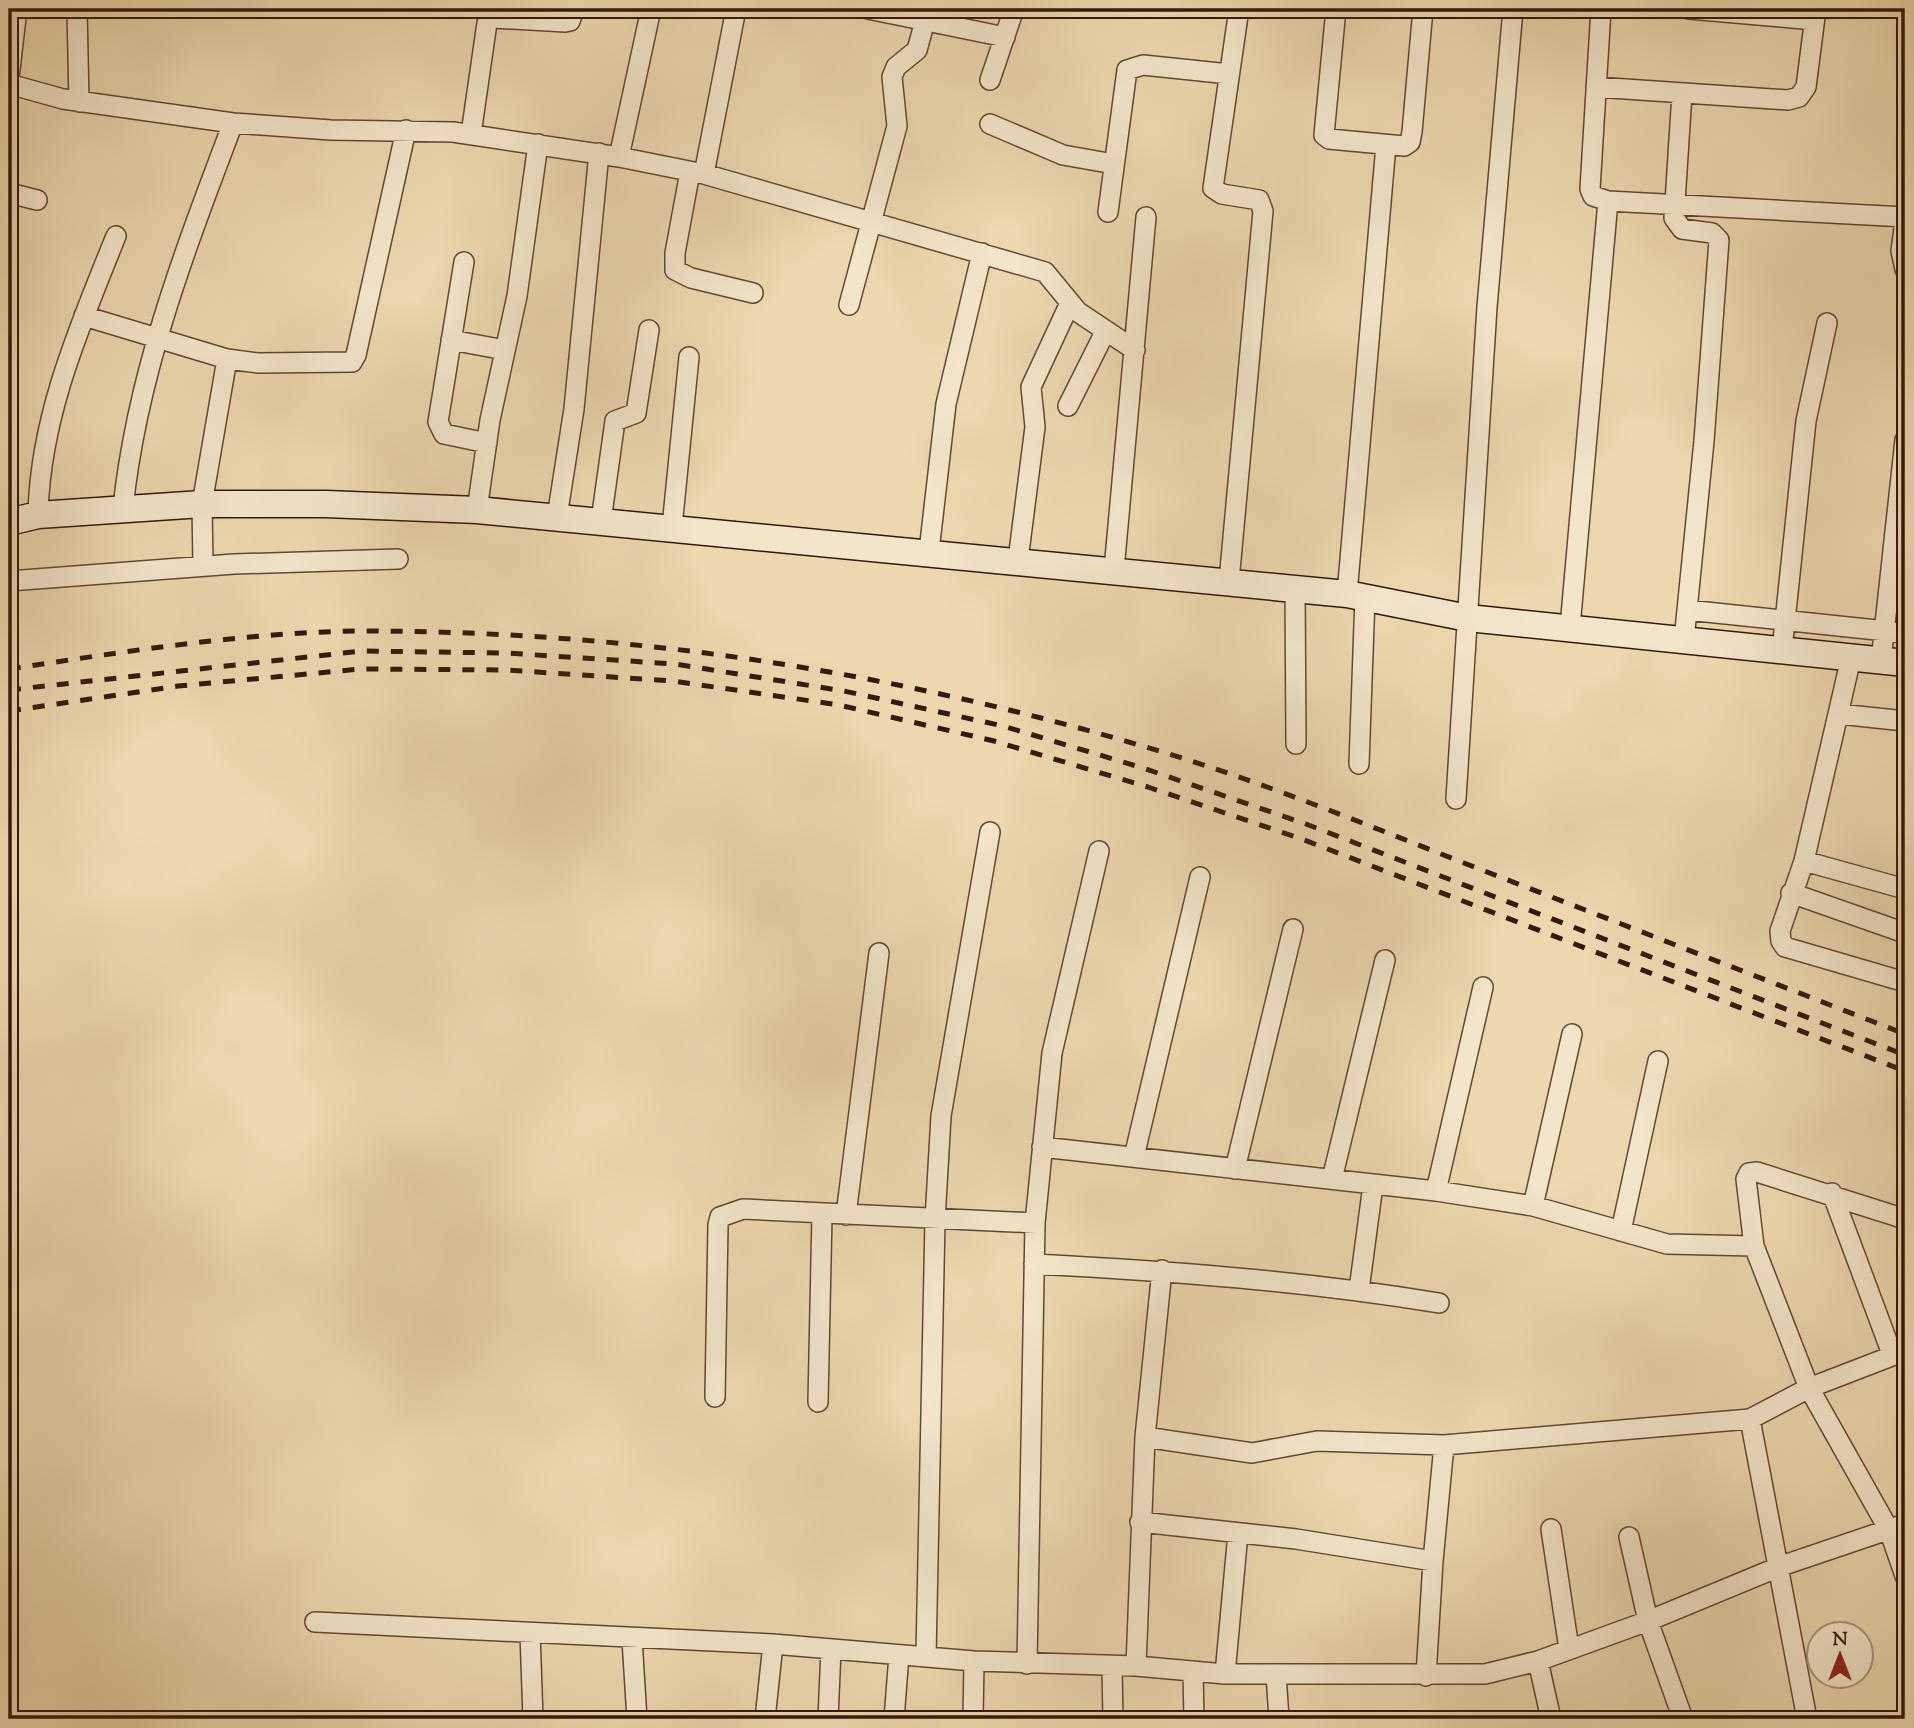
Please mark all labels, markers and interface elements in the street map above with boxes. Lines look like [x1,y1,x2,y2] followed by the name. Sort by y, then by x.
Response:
[1806,1620,1876,1690] north arrow
[1832,1627,1848,1654] text: N

